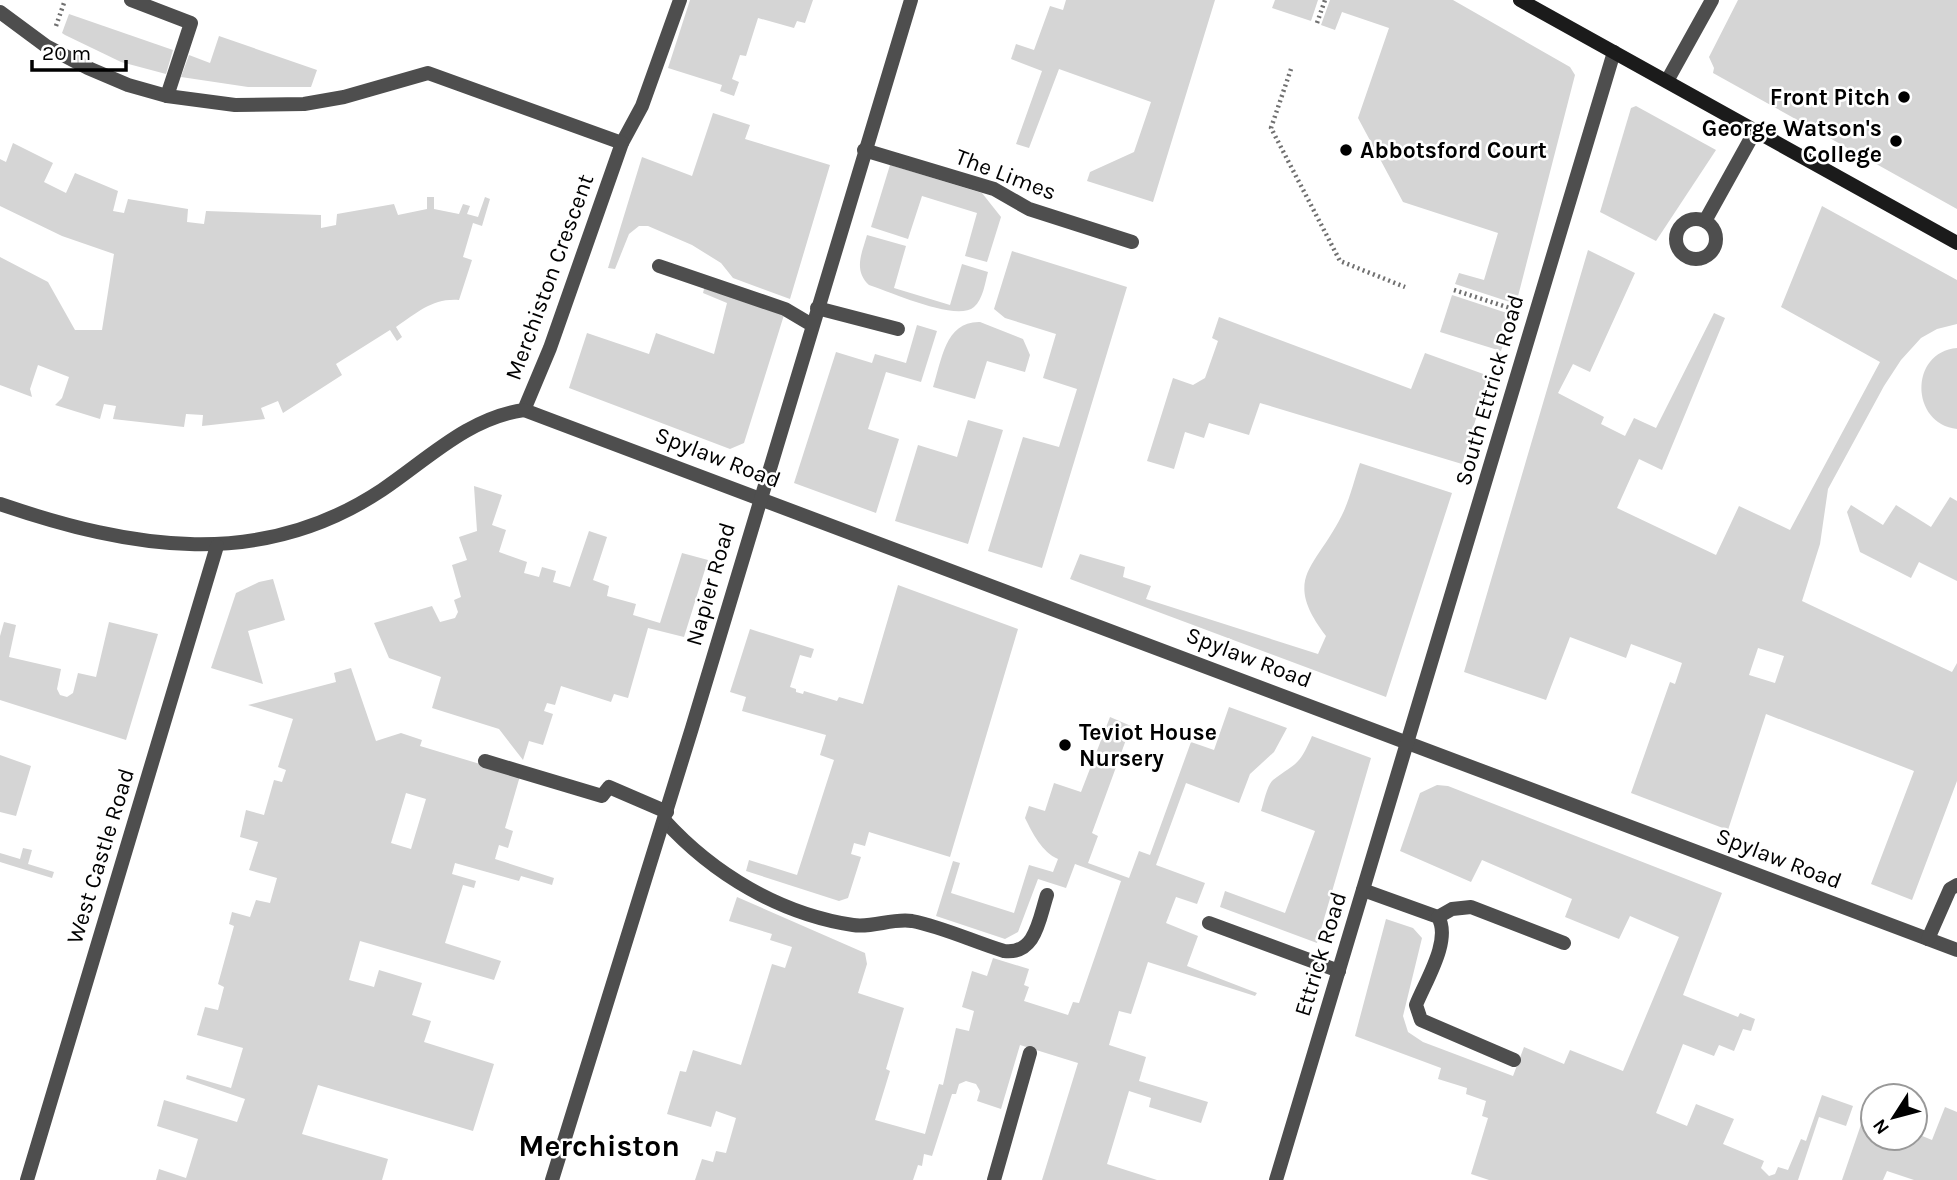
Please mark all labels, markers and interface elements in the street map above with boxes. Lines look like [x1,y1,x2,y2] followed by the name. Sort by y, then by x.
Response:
[32,28,126,72] scale bar
[42,41,91,65] text: 20 m
[1770,84,1890,111] place label: Front Pitch
[1896,89,1912,105] marker: Front Pitch
[1702,115,1882,168] place label: George Watson's College
[1888,133,1904,149] marker: George Watson's College
[1360,137,1547,164] place label: Abbotsford Court
[1338,142,1354,158] marker: Abbotsford Court
[952,143,1060,206] street label: The Limes
[500,170,599,384] street label: Merchiston Crescent
[1449,292,1530,489] street label: South Ettrick Road
[651,421,784,494] street label: Spylaw Road
[680,519,741,649] street label: Napier Road
[1182,621,1315,694] street label: Spylaw Road
[1079,719,1217,772] place label: Teviot House Nursery
[1057,737,1073,753] marker: Teviot House Nursery
[61,765,140,947] street label: West Castle Road
[1712,822,1845,895] street label: Spylaw Road
[1289,889,1352,1020] street label: Ettrick Road
[1859,1082,1929,1152] north arrow
[1868,1114,1894,1138] text: N
[518,1128,680,1164] district label: Merchiston

